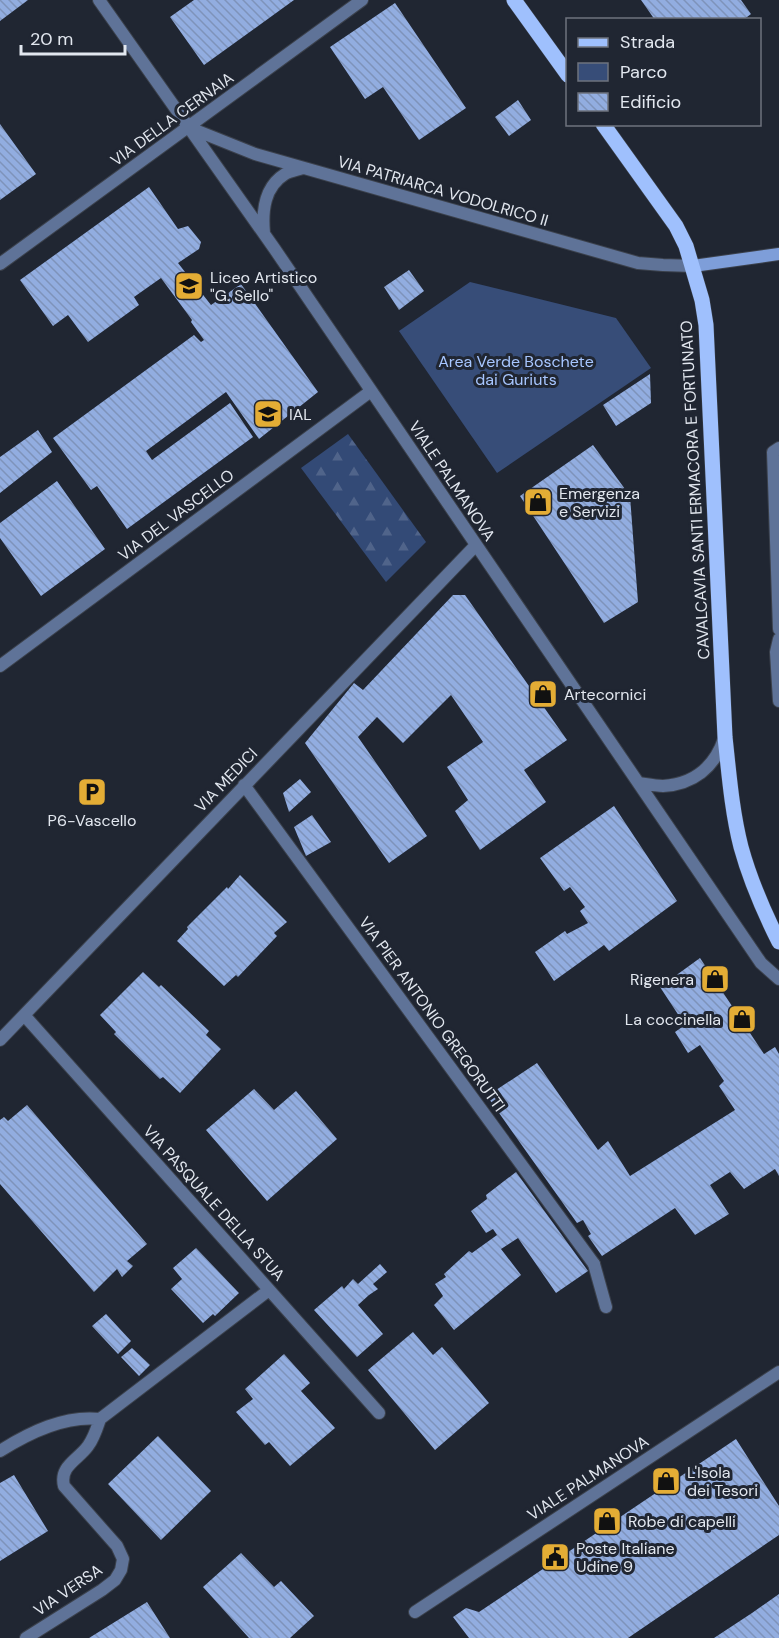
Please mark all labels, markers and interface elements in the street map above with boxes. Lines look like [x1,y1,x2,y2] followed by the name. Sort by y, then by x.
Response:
[21,18,124,56] scale bar
[566,18,761,126] legend
[30,27,73,51] text: 20 m
[620,30,675,54] text: Strada
[620,60,667,84] text: Parco
[106,67,238,171] street label: VIA DELLA CERNAIA
[620,90,681,114] text: Edificio
[335,151,551,231] street label: VIA PATRIARCA VODOLRICO II
[210,267,317,306] place label: Liceo Artistico "G. Sello"
[173,270,205,302] school or university icon: Liceo Artistico "G. Sello"
[676,320,714,660] street label: CAVALCAVIA SANTI ERMACORA E FORTUNATO
[438,351,594,390] park label: Area Verde Boschete dai Guriuts
[252,398,284,430] school or university icon: IAL
[289,404,312,425] place label: IAL
[404,417,500,545] street label: VIALE PALMANOVA
[114,465,238,565] street label: VIA DEL VASCELLO
[559,483,640,522] place label: Emergenza e Servizi
[522,486,554,518] shop icon: Emergenza e Servizi
[527,678,559,710] shop icon: Artecornici
[564,684,646,705] place label: Artecornici
[190,743,262,817] street label: VIA MEDICI
[76,776,108,808] parking icon: P6-Vascello
[48,810,136,831] place label: P6-Vascello
[354,912,510,1116] street label: VIA PIER ANTONIO GREGORUTTI
[699,963,731,995] shop icon: Rigenera
[630,969,694,990] place label: Rigenera
[726,1003,758,1035] shop icon: La coccinella
[625,1009,721,1030] place label: La coccinella
[139,1121,290,1285] street label: VIA PASQUALE DELLA STUA
[523,1431,653,1525] street label: VIALE PALMANOVA
[687,1462,758,1501] place label: L'Isola dei Tesori
[650,1465,682,1497] shop icon: L'Isola dei Tesori
[591,1505,623,1537] shop icon: Robe di capelli
[628,1511,736,1532] place label: Robe di capelli
[576,1538,674,1577] place label: Poste Italiane Udine 9
[539,1541,571,1573] public building icon: Poste Italiane Udine 9
[30,1559,107,1621] street label: VIA VERSA

